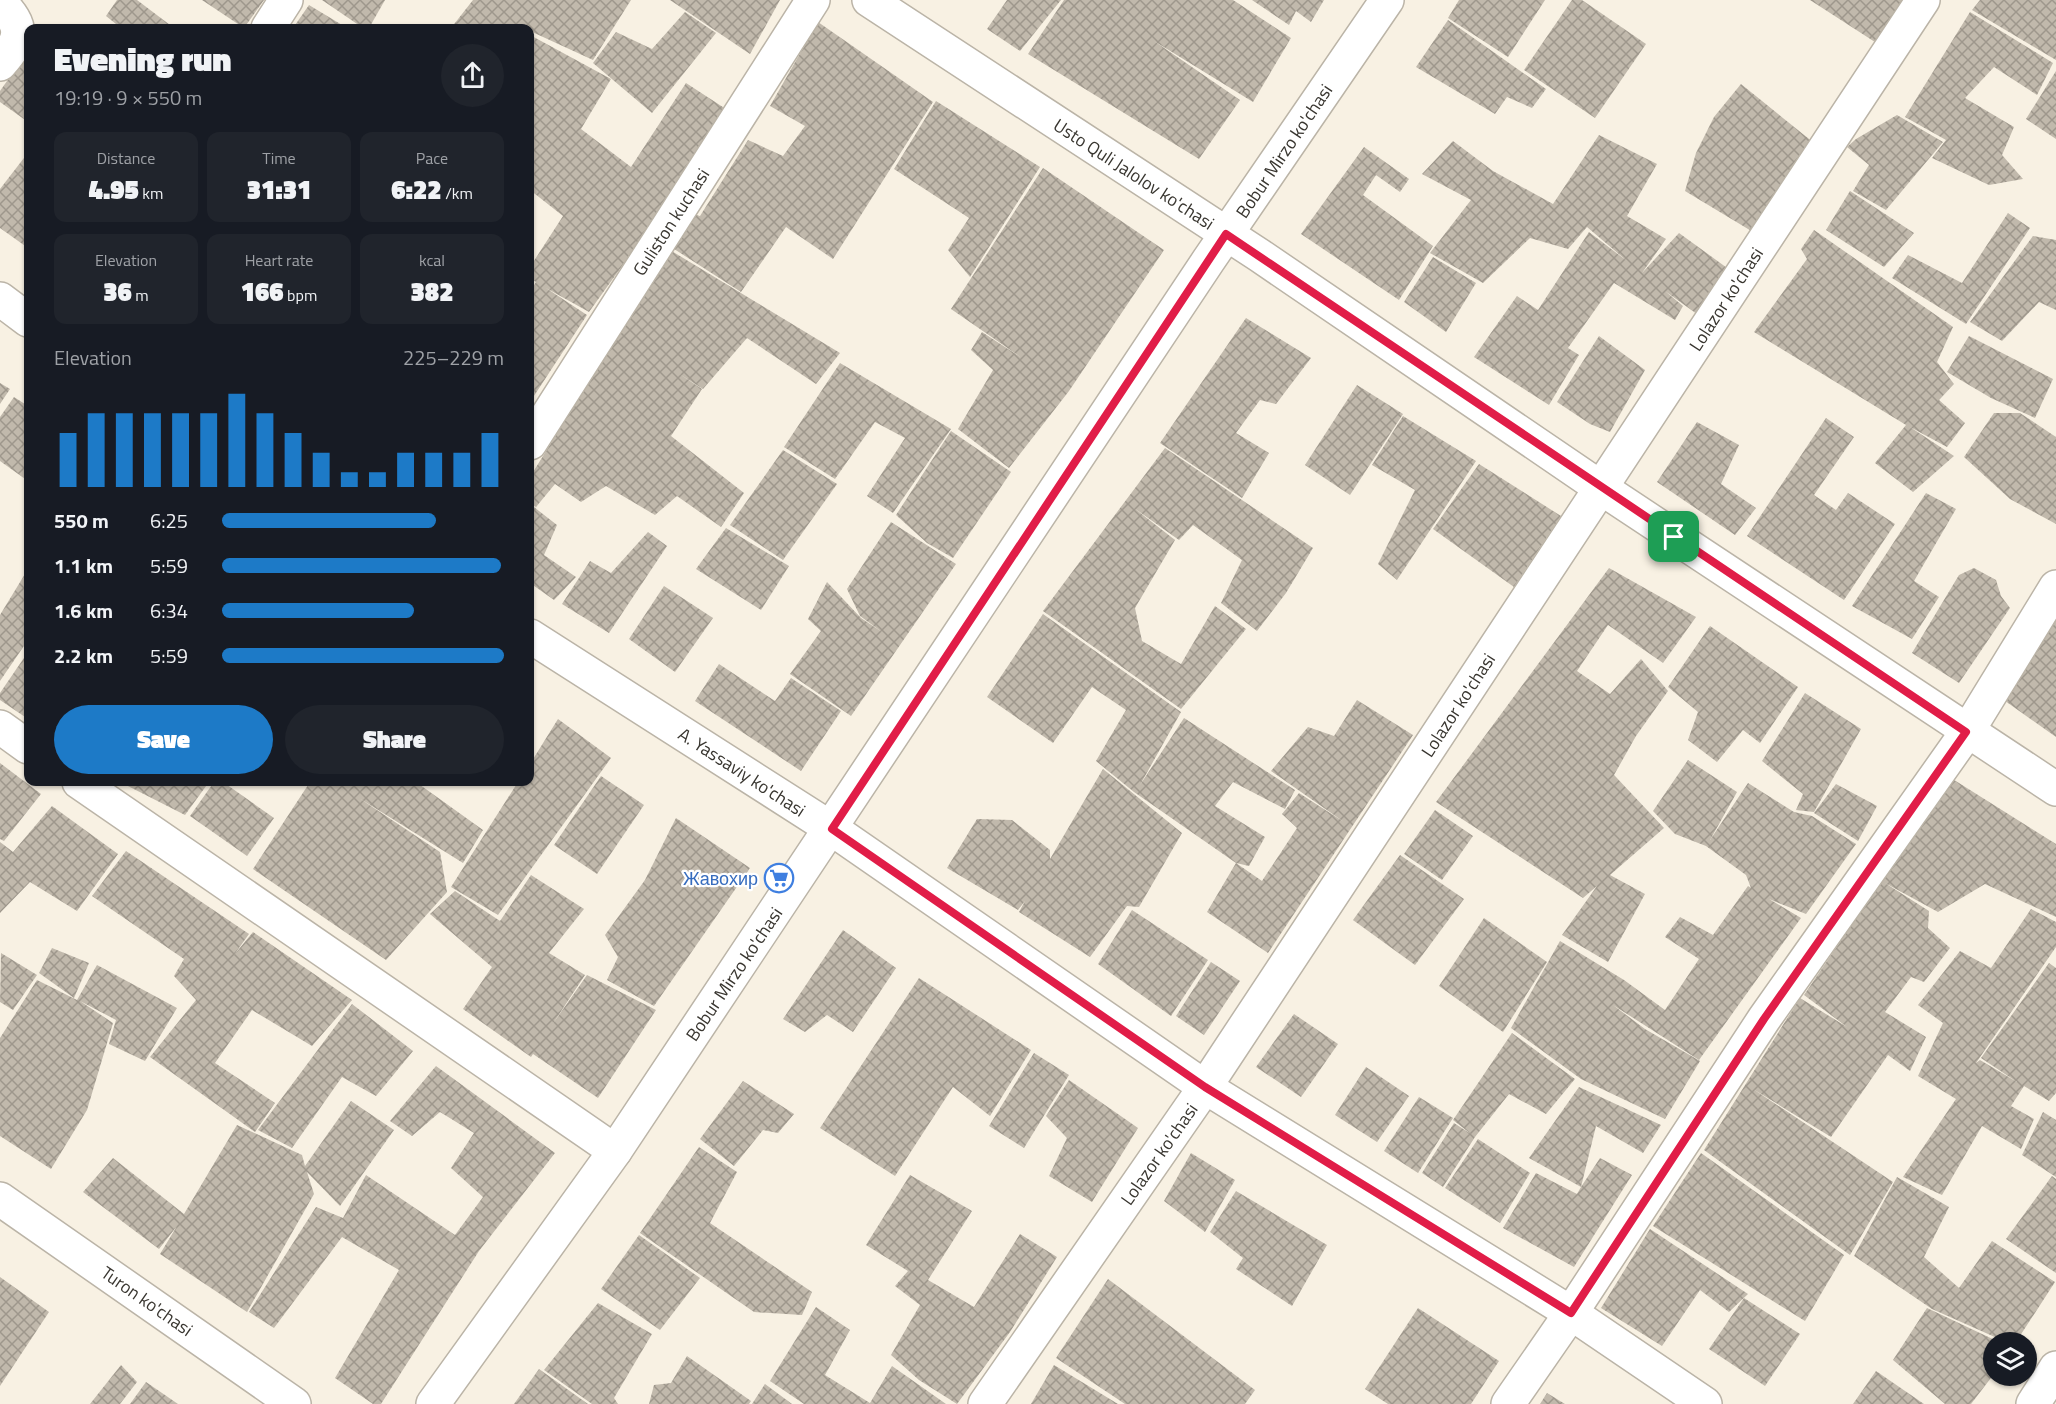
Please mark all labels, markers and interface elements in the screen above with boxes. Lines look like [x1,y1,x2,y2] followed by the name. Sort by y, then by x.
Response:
[54,34,231,84] text: Evening run
[441,44,504,107] button: share
[1229,79,1339,223] street label: Bobur Mirzo ko'chasi
[54,82,202,113] text: 19:19 · 9 × 550 m
[1048,112,1220,236] street label: Usto Quli Jalolov ko'chasi
[97,146,155,170] text: Distance
[262,146,296,170] text: Time
[416,146,448,170] text: Pace
[626,163,716,281] street label: Guliston kuchasi
[89,170,139,209] text: 4.95
[247,170,311,209] text: 31:31
[391,170,442,209] text: 6:22
[139,181,163,205] text: km
[442,181,473,205] text: /km
[1682,242,1770,356] street label: Lolazor ko'chasi
[95,248,157,272] text: Elevation
[245,248,313,272] text: Heart rate
[419,248,445,272] text: kcal
[103,272,132,311] text: 36
[241,272,284,311] text: 166
[411,272,453,311] text: 382
[132,283,149,307] text: m
[284,283,317,307] text: bpm
[54,342,132,373] text: Elevation
[403,342,504,373] text: 225–229 m
[54,505,109,536] text: 550 m
[150,505,188,536] text: 6:25
[1648,511,1699,562] pin
[1657,520,1690,553] icon: arrive
[54,550,113,581] text: 1.1 km
[150,550,188,581] text: 5:59
[54,595,113,626] text: 1.6 km
[150,595,188,626] text: 6:34
[54,640,113,671] text: 2.2 km
[150,640,188,671] text: 5:59
[1414,648,1502,762] street label: Lolazor ko'chasi
[54,705,273,774] button: Save
[285,705,504,774] button: Share
[673,721,811,823] street label: A. Yassaviy ko'chasi
[763,862,795,894] supermarket icon: Жавохир
[683,865,758,892] place label: Жавохир
[679,902,789,1046] street label: Bobur Mirzo ko'chasi
[1114,1098,1204,1210] street label: Lolazor ko'chasi
[96,1259,198,1343] street label: Turon ko'chasi
[1983,1332,2037,1386] map controls
[1983,1332,2037,1386] button: layers

